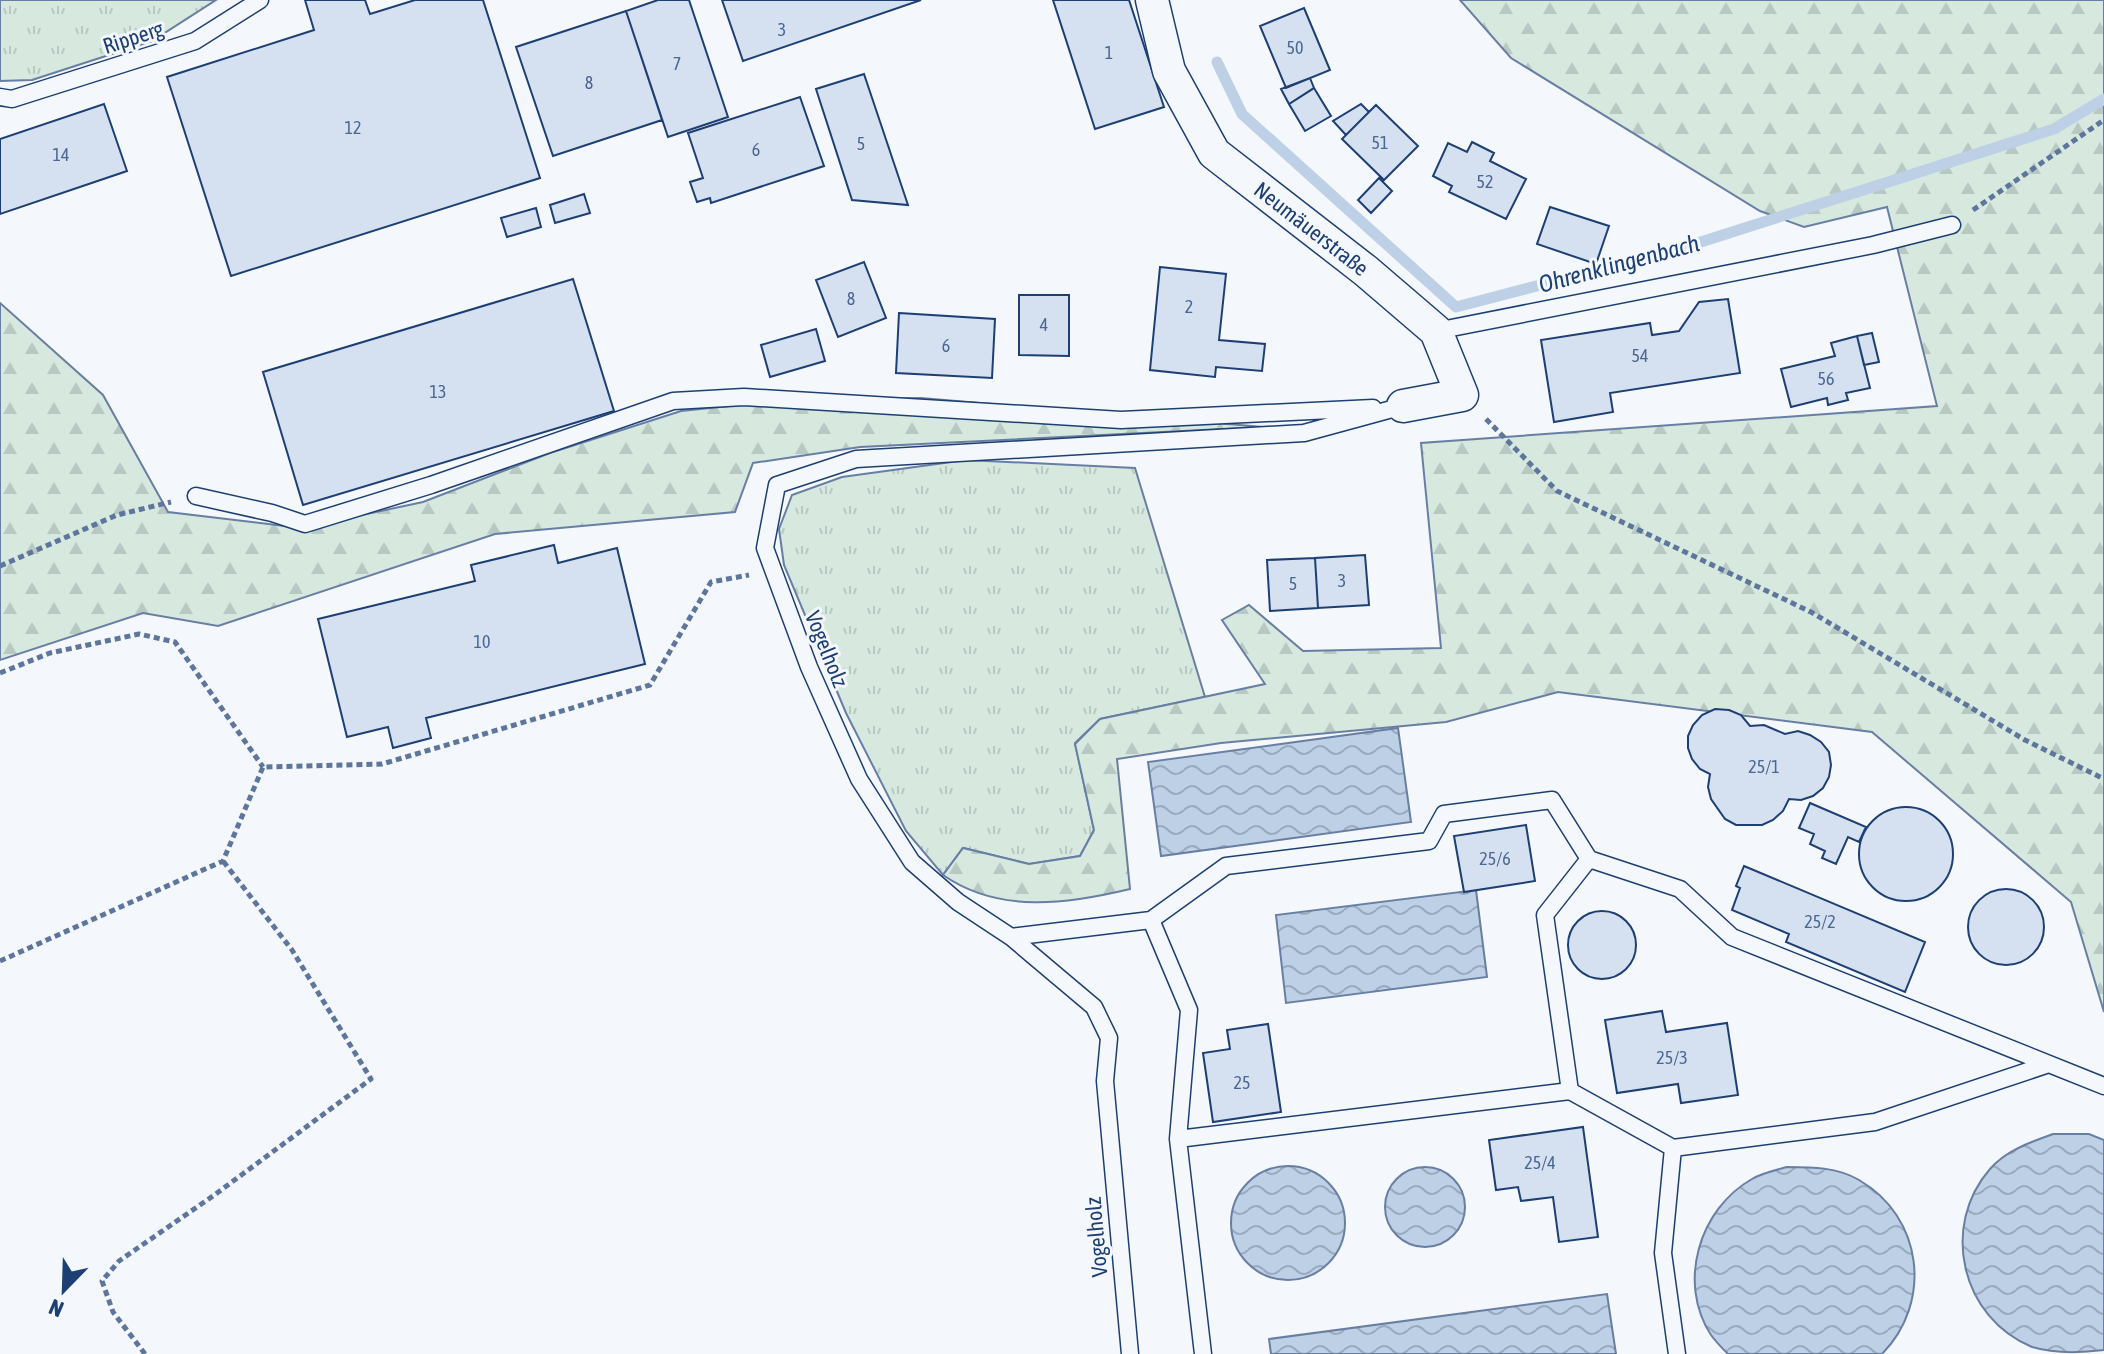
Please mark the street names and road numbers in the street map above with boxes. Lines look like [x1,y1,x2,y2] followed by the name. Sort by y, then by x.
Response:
[99,15,167,59] street label: Ripperg
[1249,176,1374,281] street label: Neumäuerstraße
[800,607,854,691] street label: Vogelholz
[1080,1196,1112,1278] street label: Vogelholz

